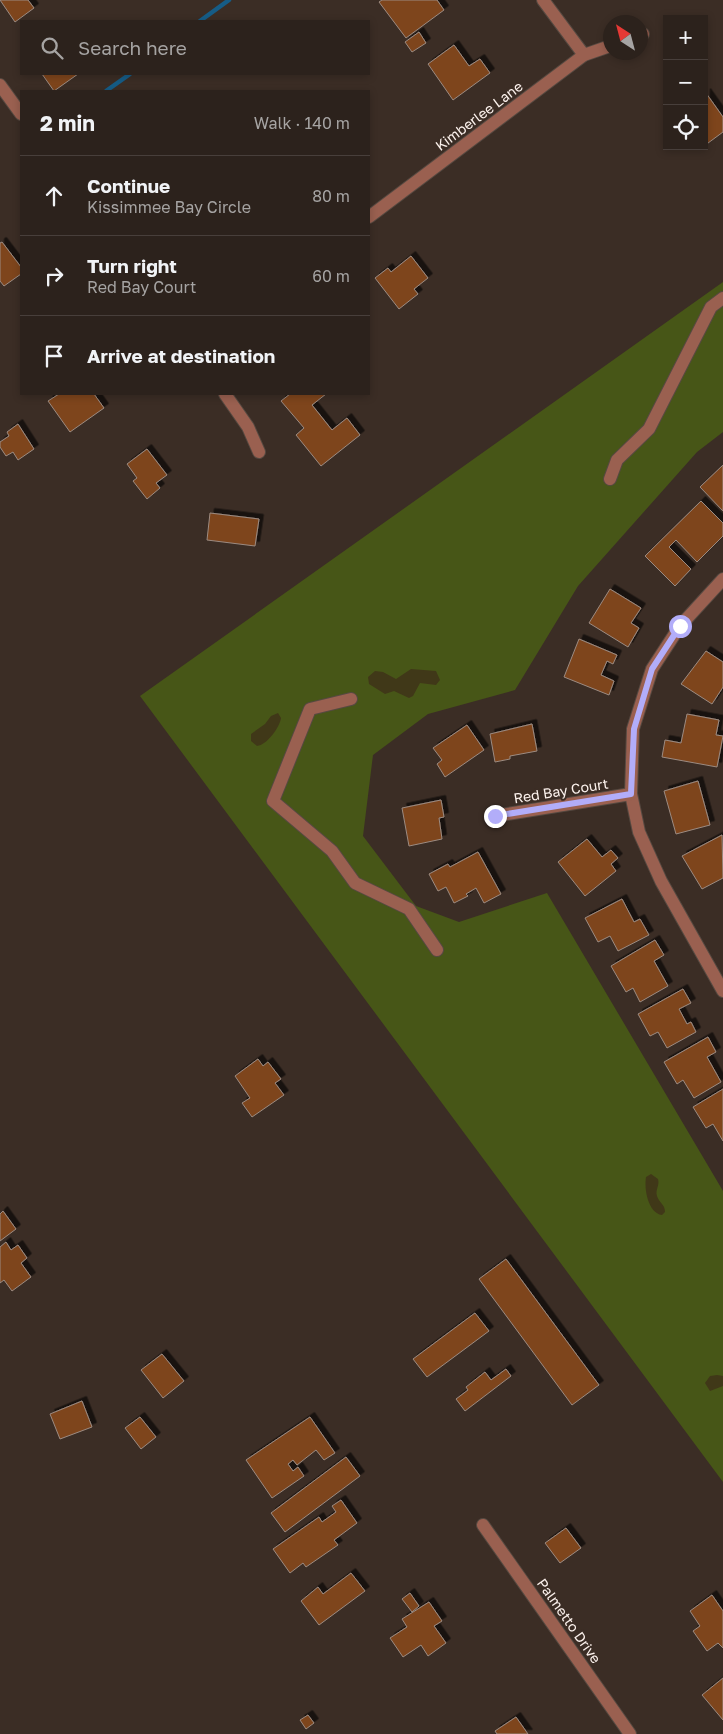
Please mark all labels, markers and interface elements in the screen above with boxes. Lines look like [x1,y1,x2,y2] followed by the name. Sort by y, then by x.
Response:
[603,15,648,60] north arrow
[663,15,708,150] map controls
[663,15,708,60] button: +
[20,20,370,75] search box
[38,34,66,62] icon: search
[78,36,187,59] text: Search here
[663,60,708,105] button: −
[432,77,526,154] street label: Kimberlee Lane
[663,105,708,150] button: locate
[40,110,95,136] text: 2 min
[254,113,350,133] text: Walk · 140 m
[87,174,170,197] text: Continue
[40,182,68,210] icon: ahead
[312,186,350,206] text: 80 m
[87,197,251,217] text: Kissimmee Bay Circle
[87,254,177,277] text: Turn right
[40,262,68,290] icon: right
[312,266,350,286] text: 60 m
[87,277,196,297] text: Red Bay Court
[40,342,68,370] icon: arrive
[87,344,275,367] text: Arrive at destination
[669,615,692,638] route start
[512,775,610,806] street label: Red Bay Court
[484,805,507,828] route end
[534,1575,605,1666] street label: Palmetto Drive

